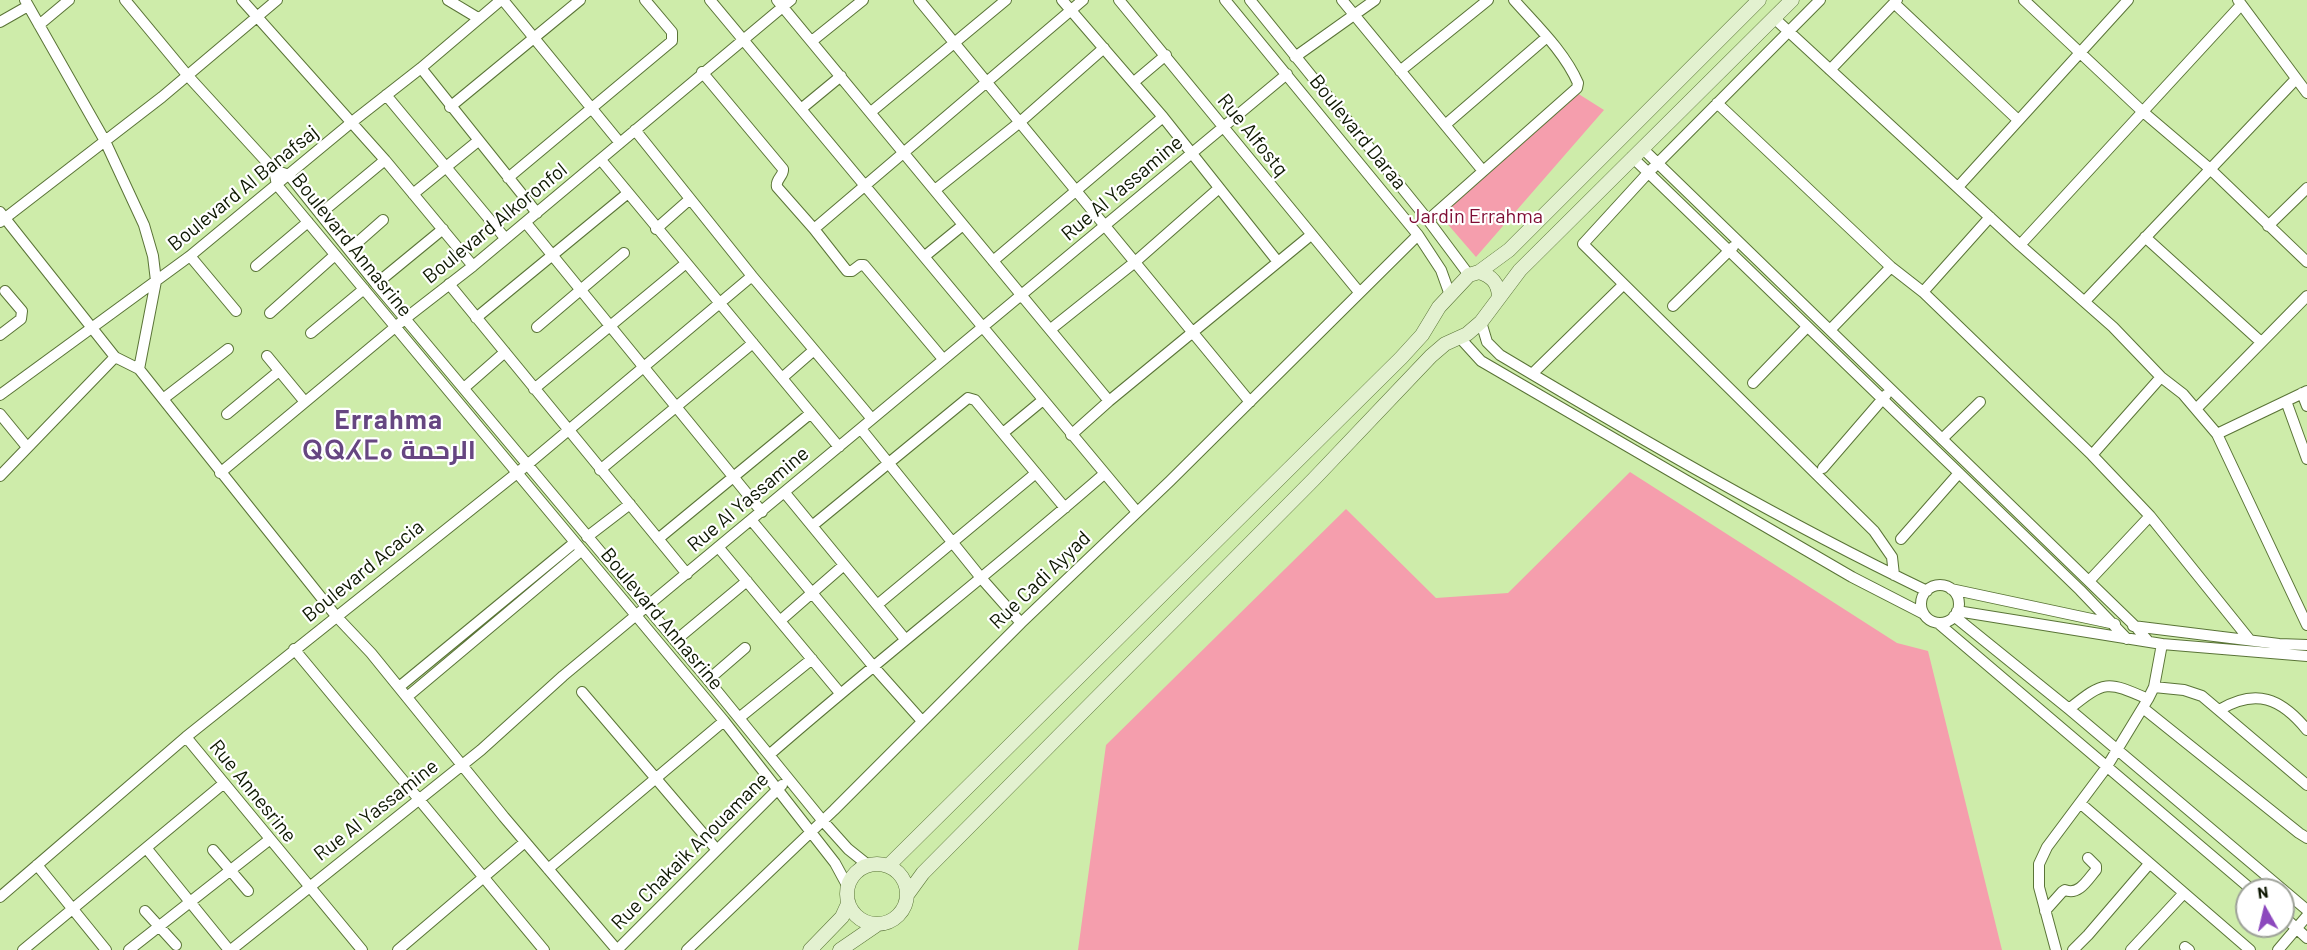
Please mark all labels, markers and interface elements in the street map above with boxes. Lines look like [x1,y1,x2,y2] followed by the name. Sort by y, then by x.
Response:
[1304,70,1412,194] street label: Boulevard Daraa
[1212,89,1294,181] street label: Rue Alfostq
[163,120,323,256] street label: Boulevard Al Banafsaj
[1056,130,1188,246] street label: Rue Al Yassamine
[418,157,572,289] street label: Boulevard Alkoronfol
[287,168,417,322] street label: Boulevard Annasrine
[1409,204,1543,228] park label: Jardin Errahma
[307,404,471,466] district label: Errahma ⵕⵕⵃⵎⴰ الرحمة
[682,441,814,557] street label: Rue Al Yassamine
[298,515,428,627] street label: Boulevard Acacia
[985,526,1095,634] street label: Rue Cadi Ayyad
[596,543,728,695] street label: Boulevard Annasrine
[204,735,302,847] street label: Rue Annesrine
[309,754,443,866] street label: Rue Al Yassamine
[606,767,774,935] street label: Rue Chakaik Anouamane
[2235,878,2295,938] north arrow
[2256,882,2269,902] text: N

